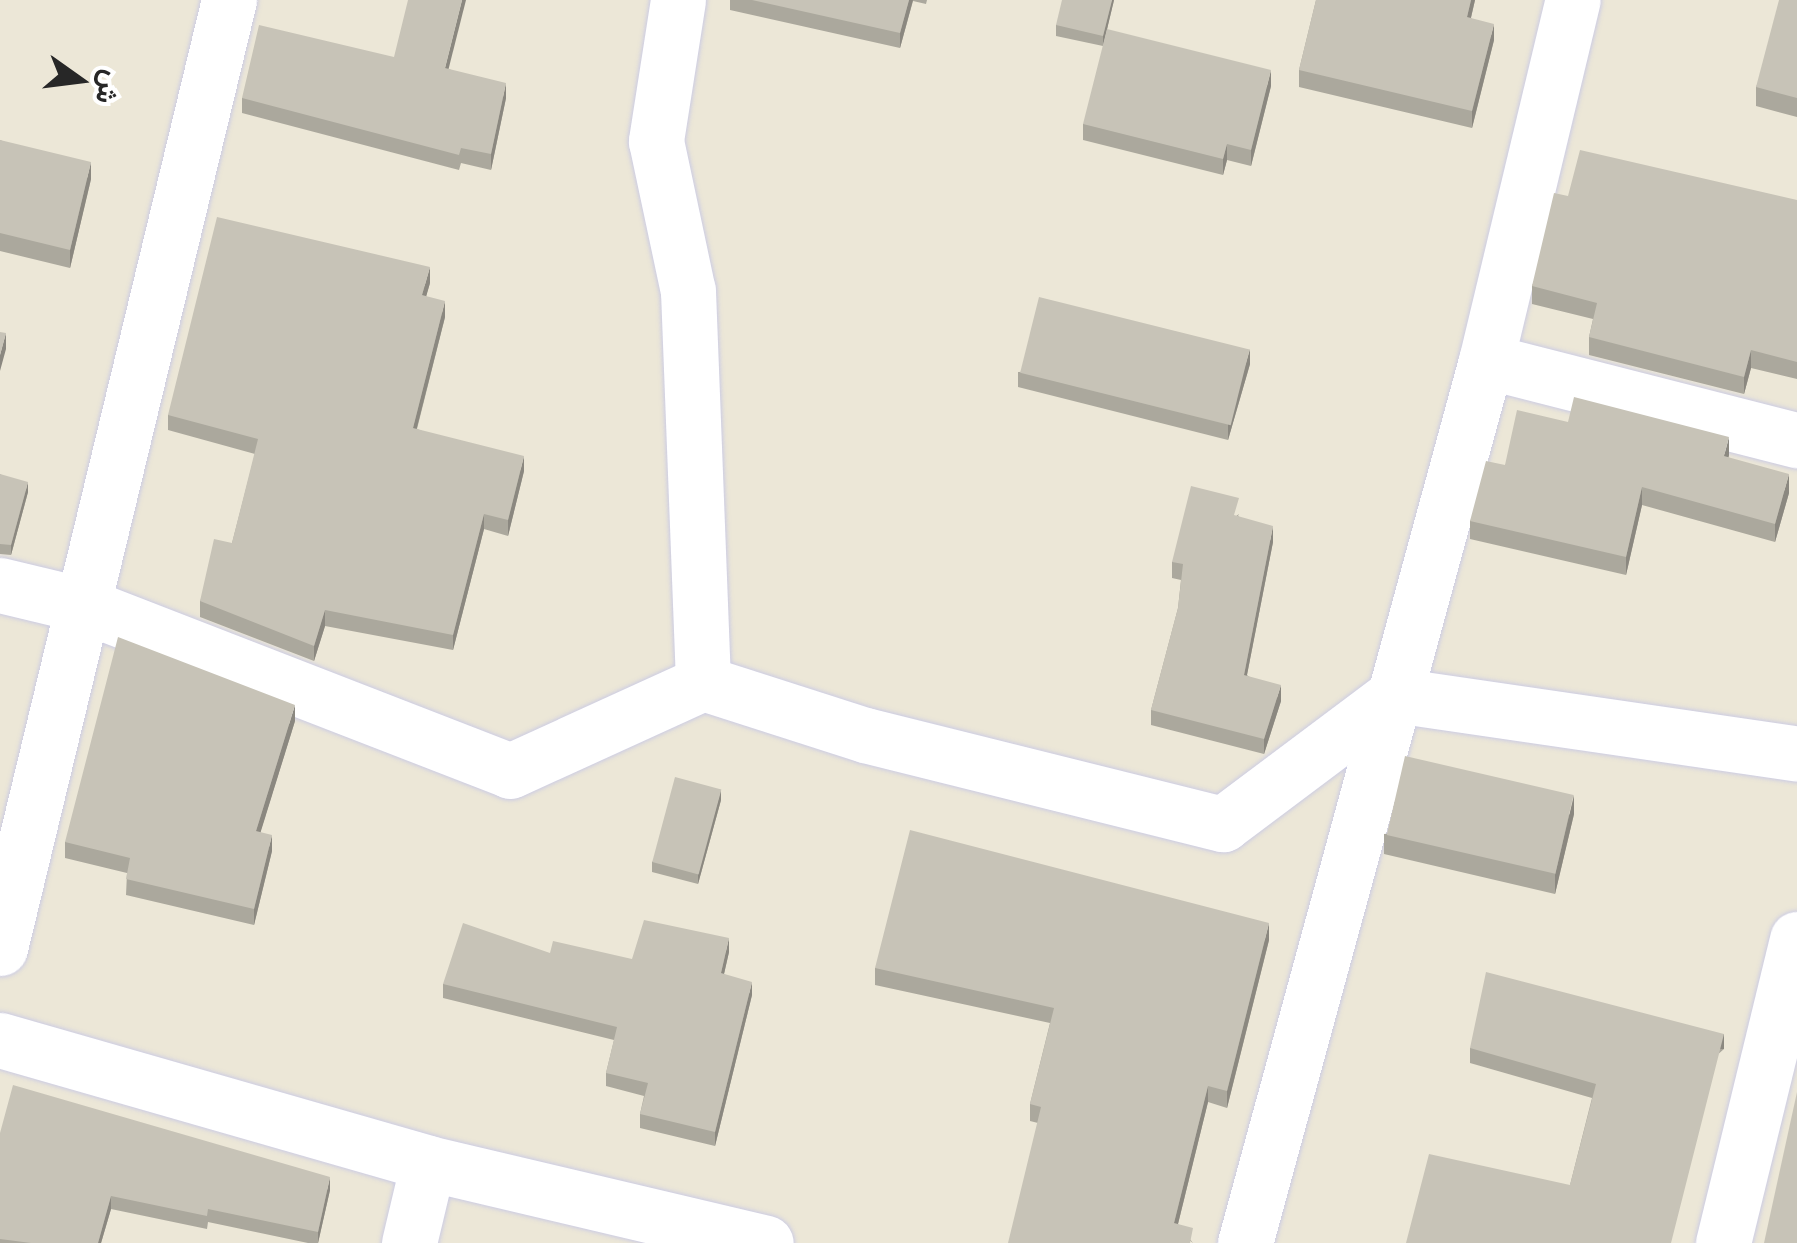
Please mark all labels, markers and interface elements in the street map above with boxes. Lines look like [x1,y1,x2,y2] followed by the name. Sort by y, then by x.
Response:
[30,30,130,130] north arrow
[90,67,130,108] text: ش

